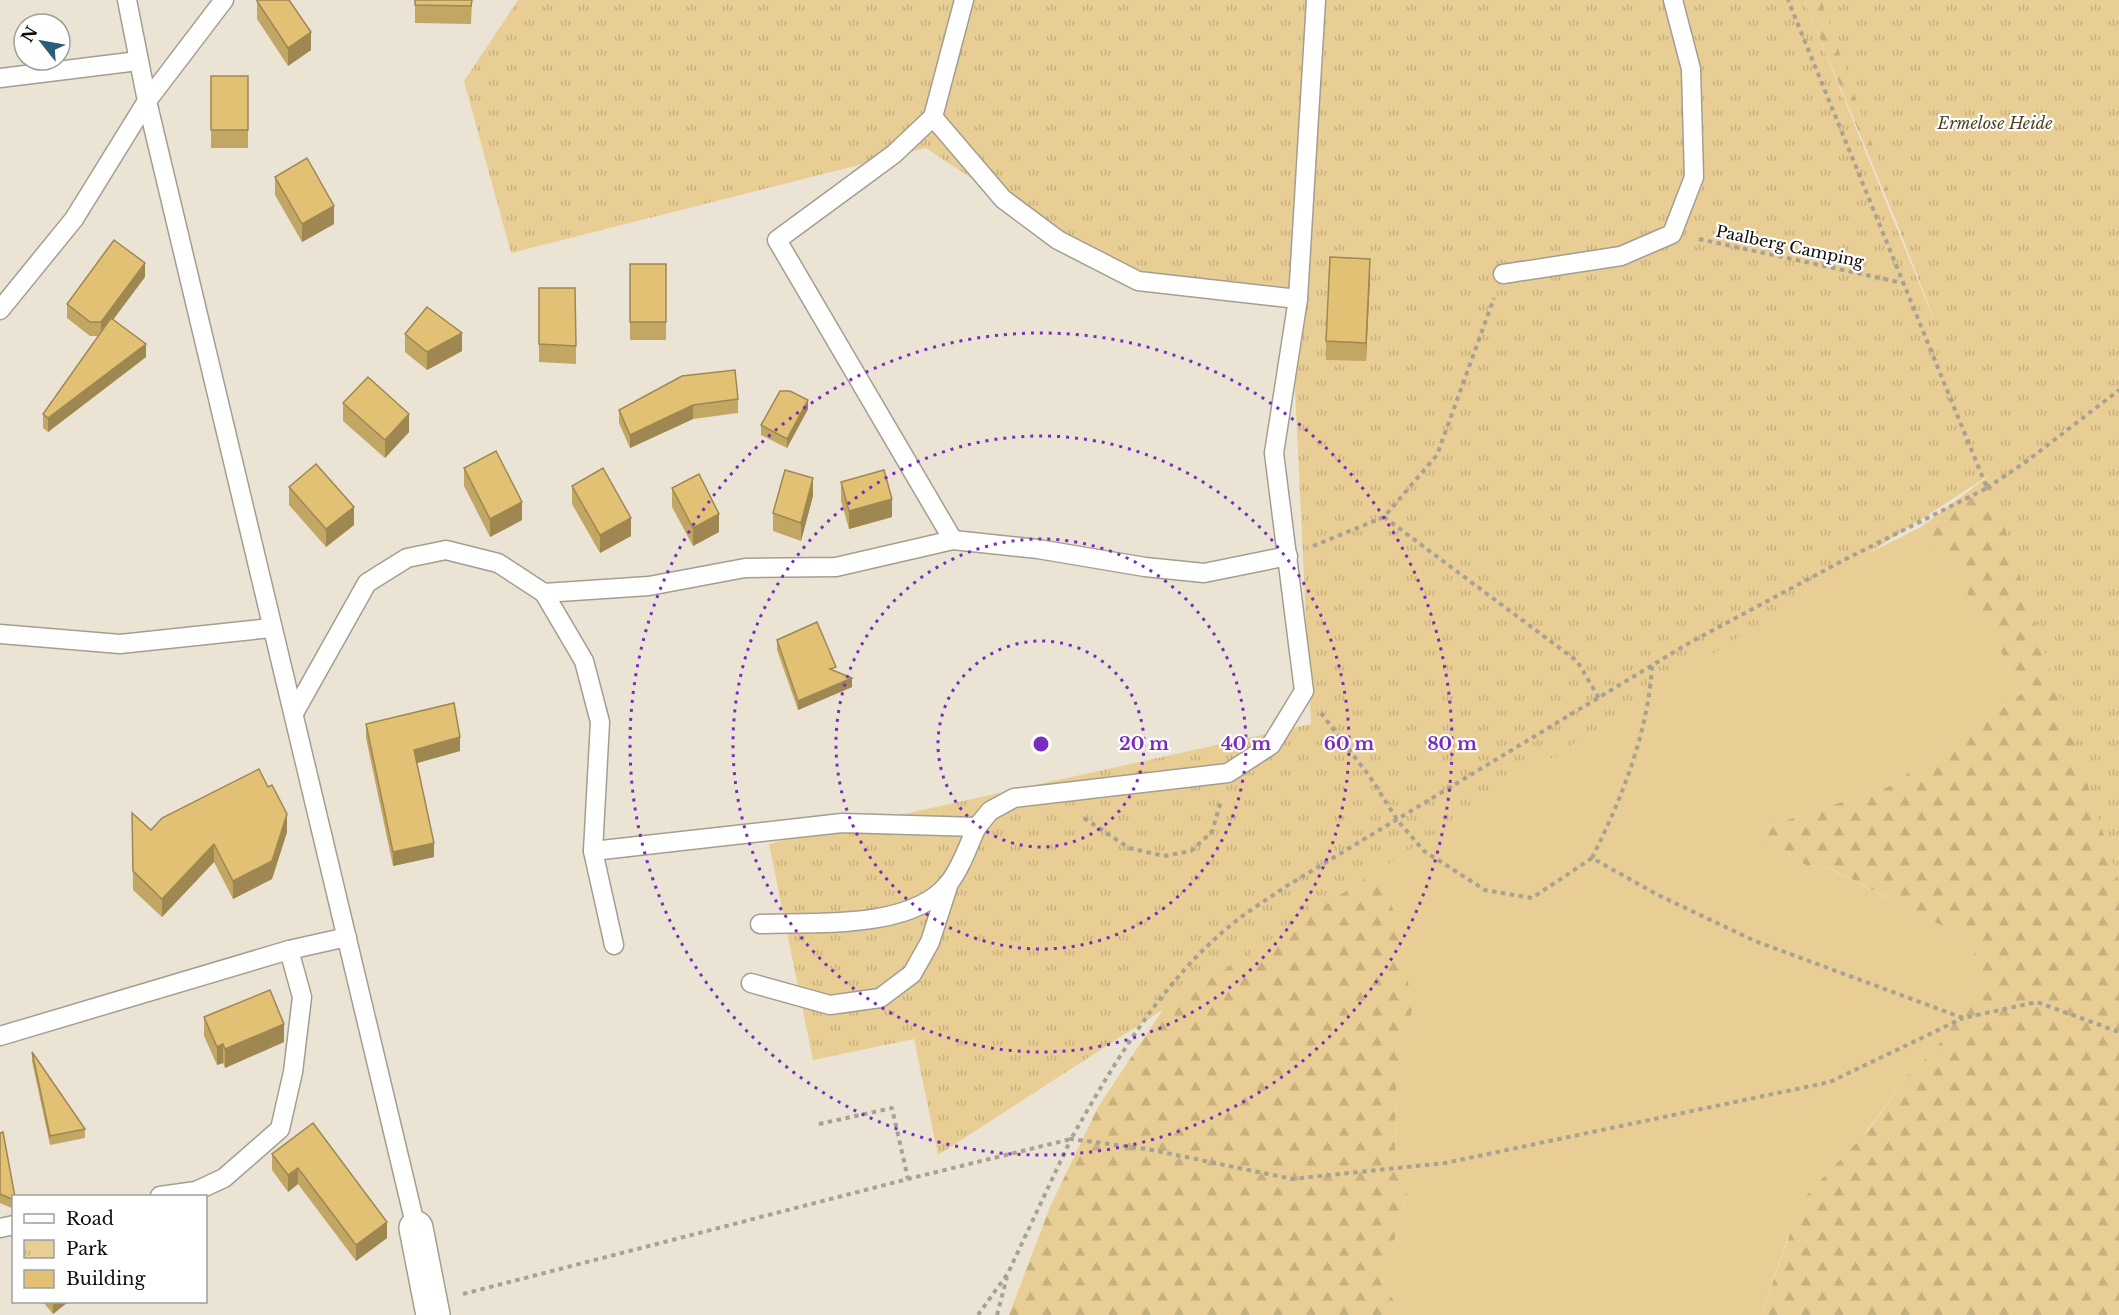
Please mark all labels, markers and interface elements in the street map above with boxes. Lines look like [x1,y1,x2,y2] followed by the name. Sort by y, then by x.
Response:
[12,12,72,72] north arrow
[17,23,42,46] text: N
[1936,113,2053,133] park label: Ermelose Heide
[1714,221,1866,272] street label: Paalberg Camping
[1119,733,1169,755] text: 20 m
[1221,733,1271,755] text: 40 m
[1324,733,1374,755] text: 60 m
[1427,733,1477,755] text: 80 m
[1031,734,1051,754] centre of rings
[12,1195,207,1303] legend
[66,1208,114,1230] text: Road
[66,1238,108,1260] text: Park
[66,1268,145,1290] text: Building

